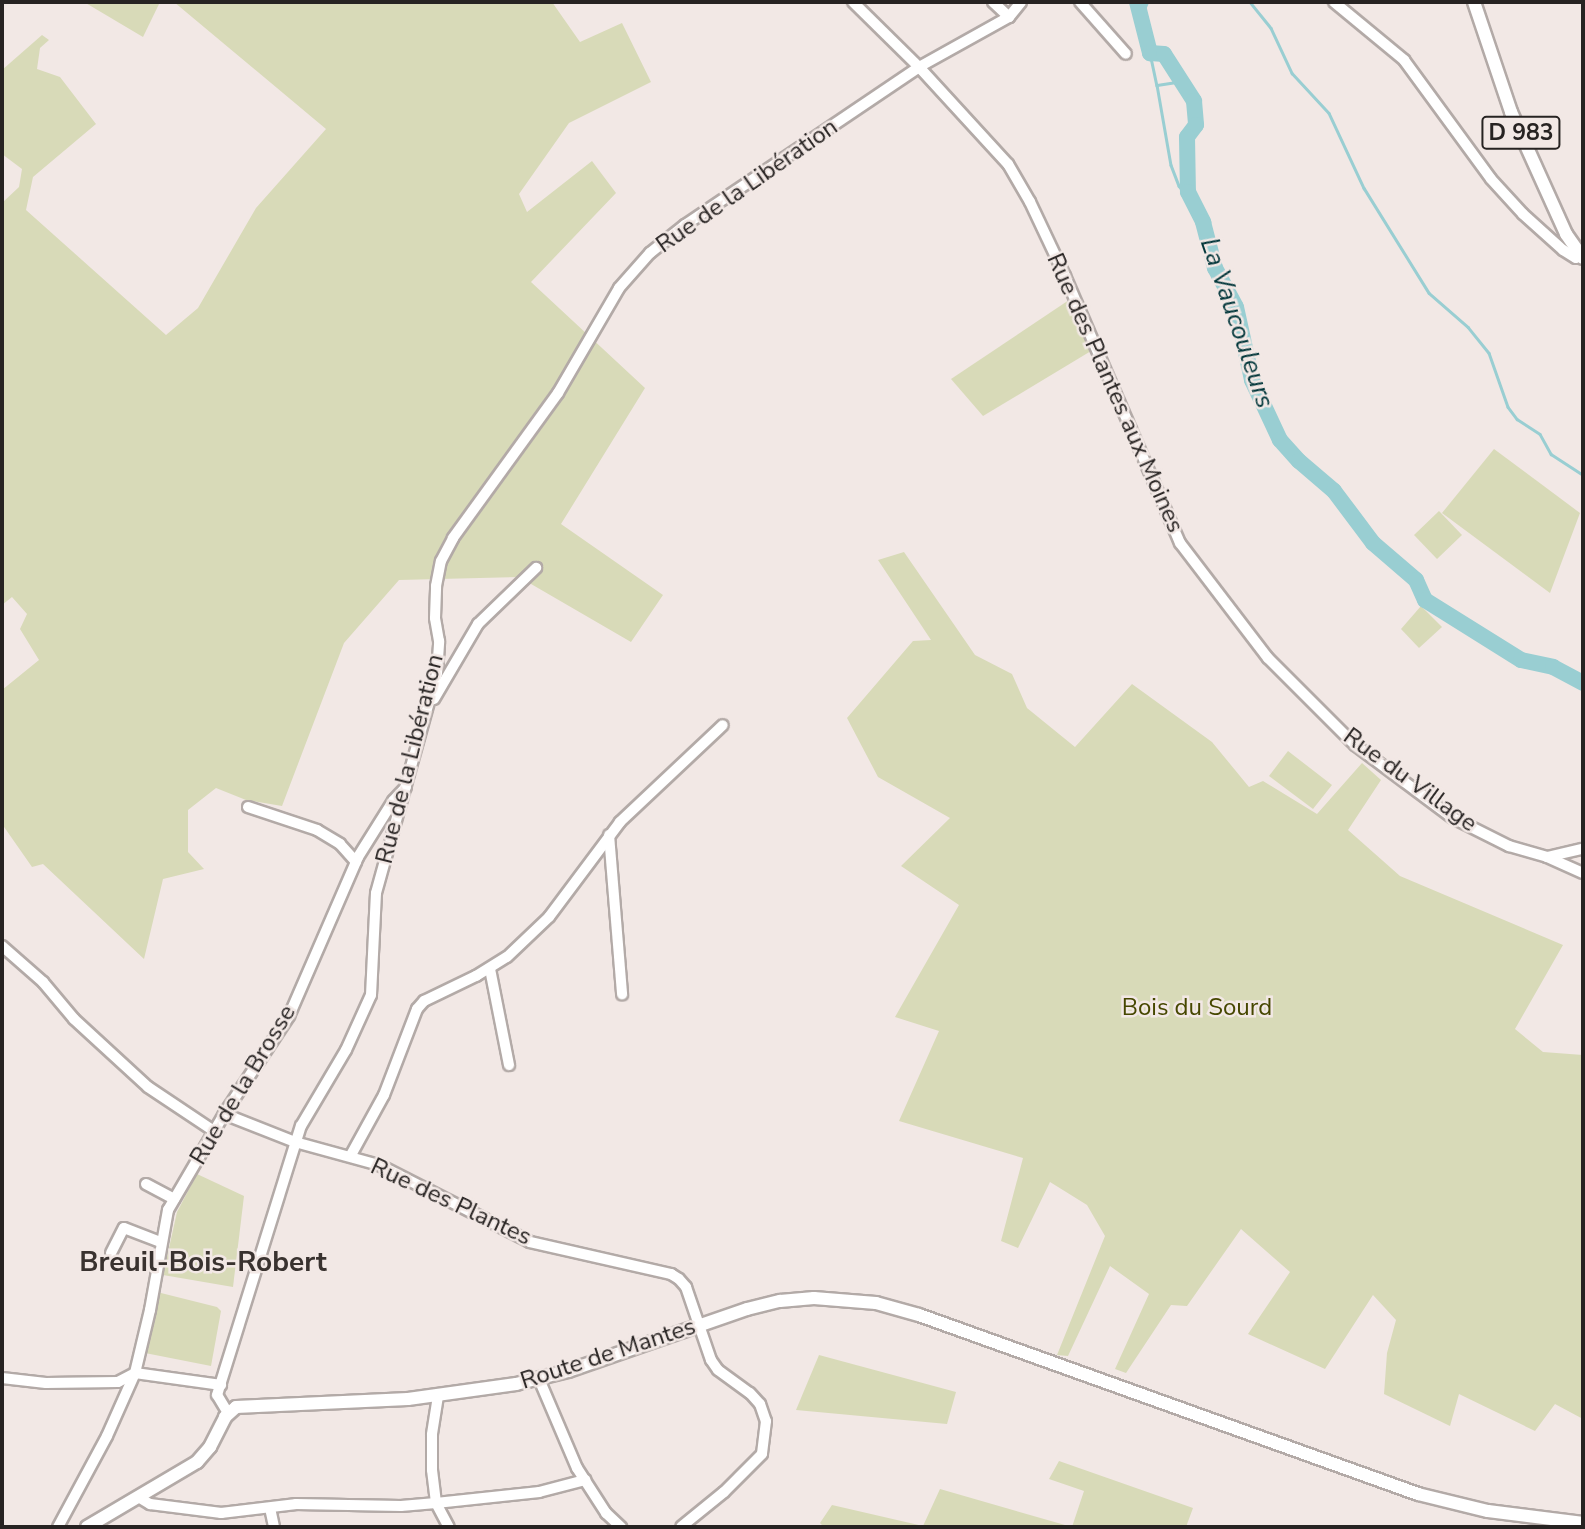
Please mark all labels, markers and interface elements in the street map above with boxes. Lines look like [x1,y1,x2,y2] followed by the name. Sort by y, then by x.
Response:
[651,113,843,259] street label: Rue de la Libération
[1481,114,1561,152] road number: D 983
[1193,234,1281,412] water label: La Vaucouleurs
[1040,249,1190,537] street label: Rue des Plantes aux Moines
[370,651,450,867] street label: Rue de la Libération
[1338,722,1482,838] street label: Rue du Village
[1122,994,1272,1022] park label: Bois du Sourd
[184,1000,302,1170] street label: Rue de la Brosse
[366,1152,536,1252] street label: Rue des Plantes
[79,1245,327,1279] district label: Breuil-Bois-Robert
[517,1312,699,1396] street label: Route de Mantes

